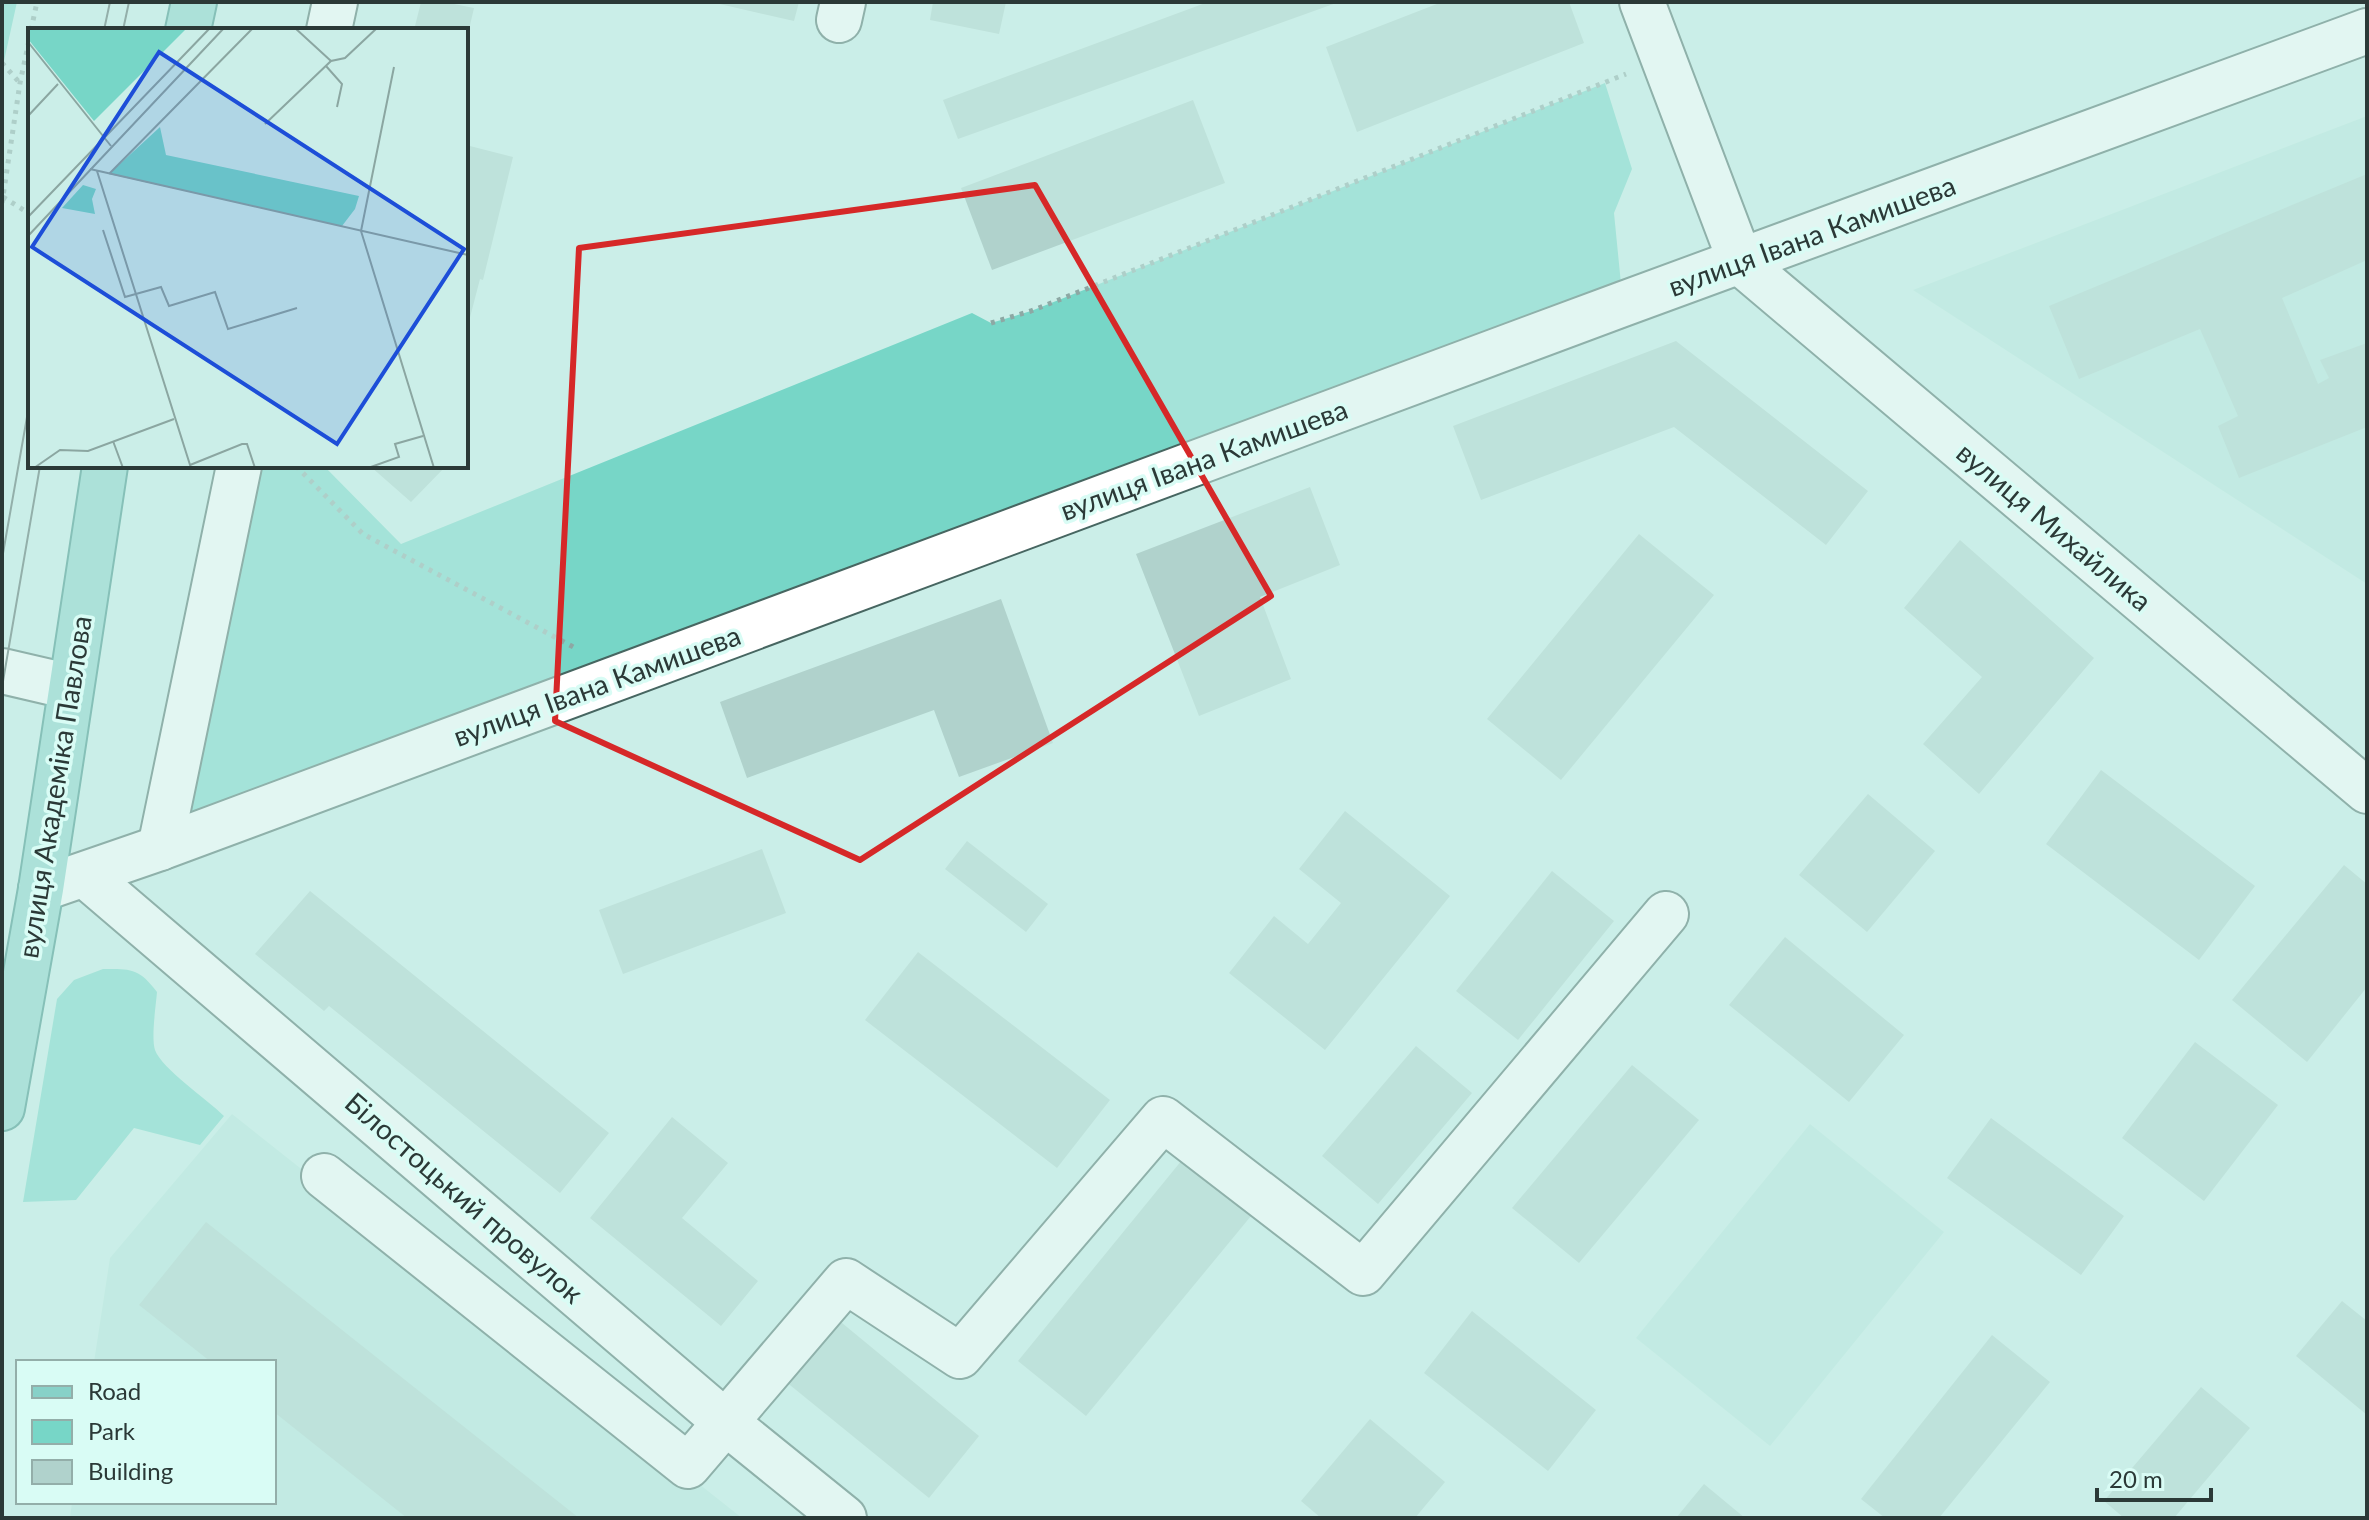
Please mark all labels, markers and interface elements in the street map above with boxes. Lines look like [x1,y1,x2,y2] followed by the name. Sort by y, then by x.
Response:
[28,28,468,468] inset map
[1663,167,1960,303] street label: вулиця Івана Камишева
[1055,391,1352,527] street label: вулиця Івана Камишева
[1950,435,2159,618] street label: вулиця Михайлика
[10,613,98,961] street label: вулиця Академіка Павлова
[448,617,745,753] street label: вулиця Івана Камишева
[339,1085,591,1310] street label: Білостоцький провулок
[16,1360,276,1504] legend
[88,1376,141,1405] text: Road
[88,1416,136,1445] text: Park
[2097,1452,2211,1502] scale bar
[88,1456,173,1485] text: Building
[2109,1464,2163,1493] text: 20 m

